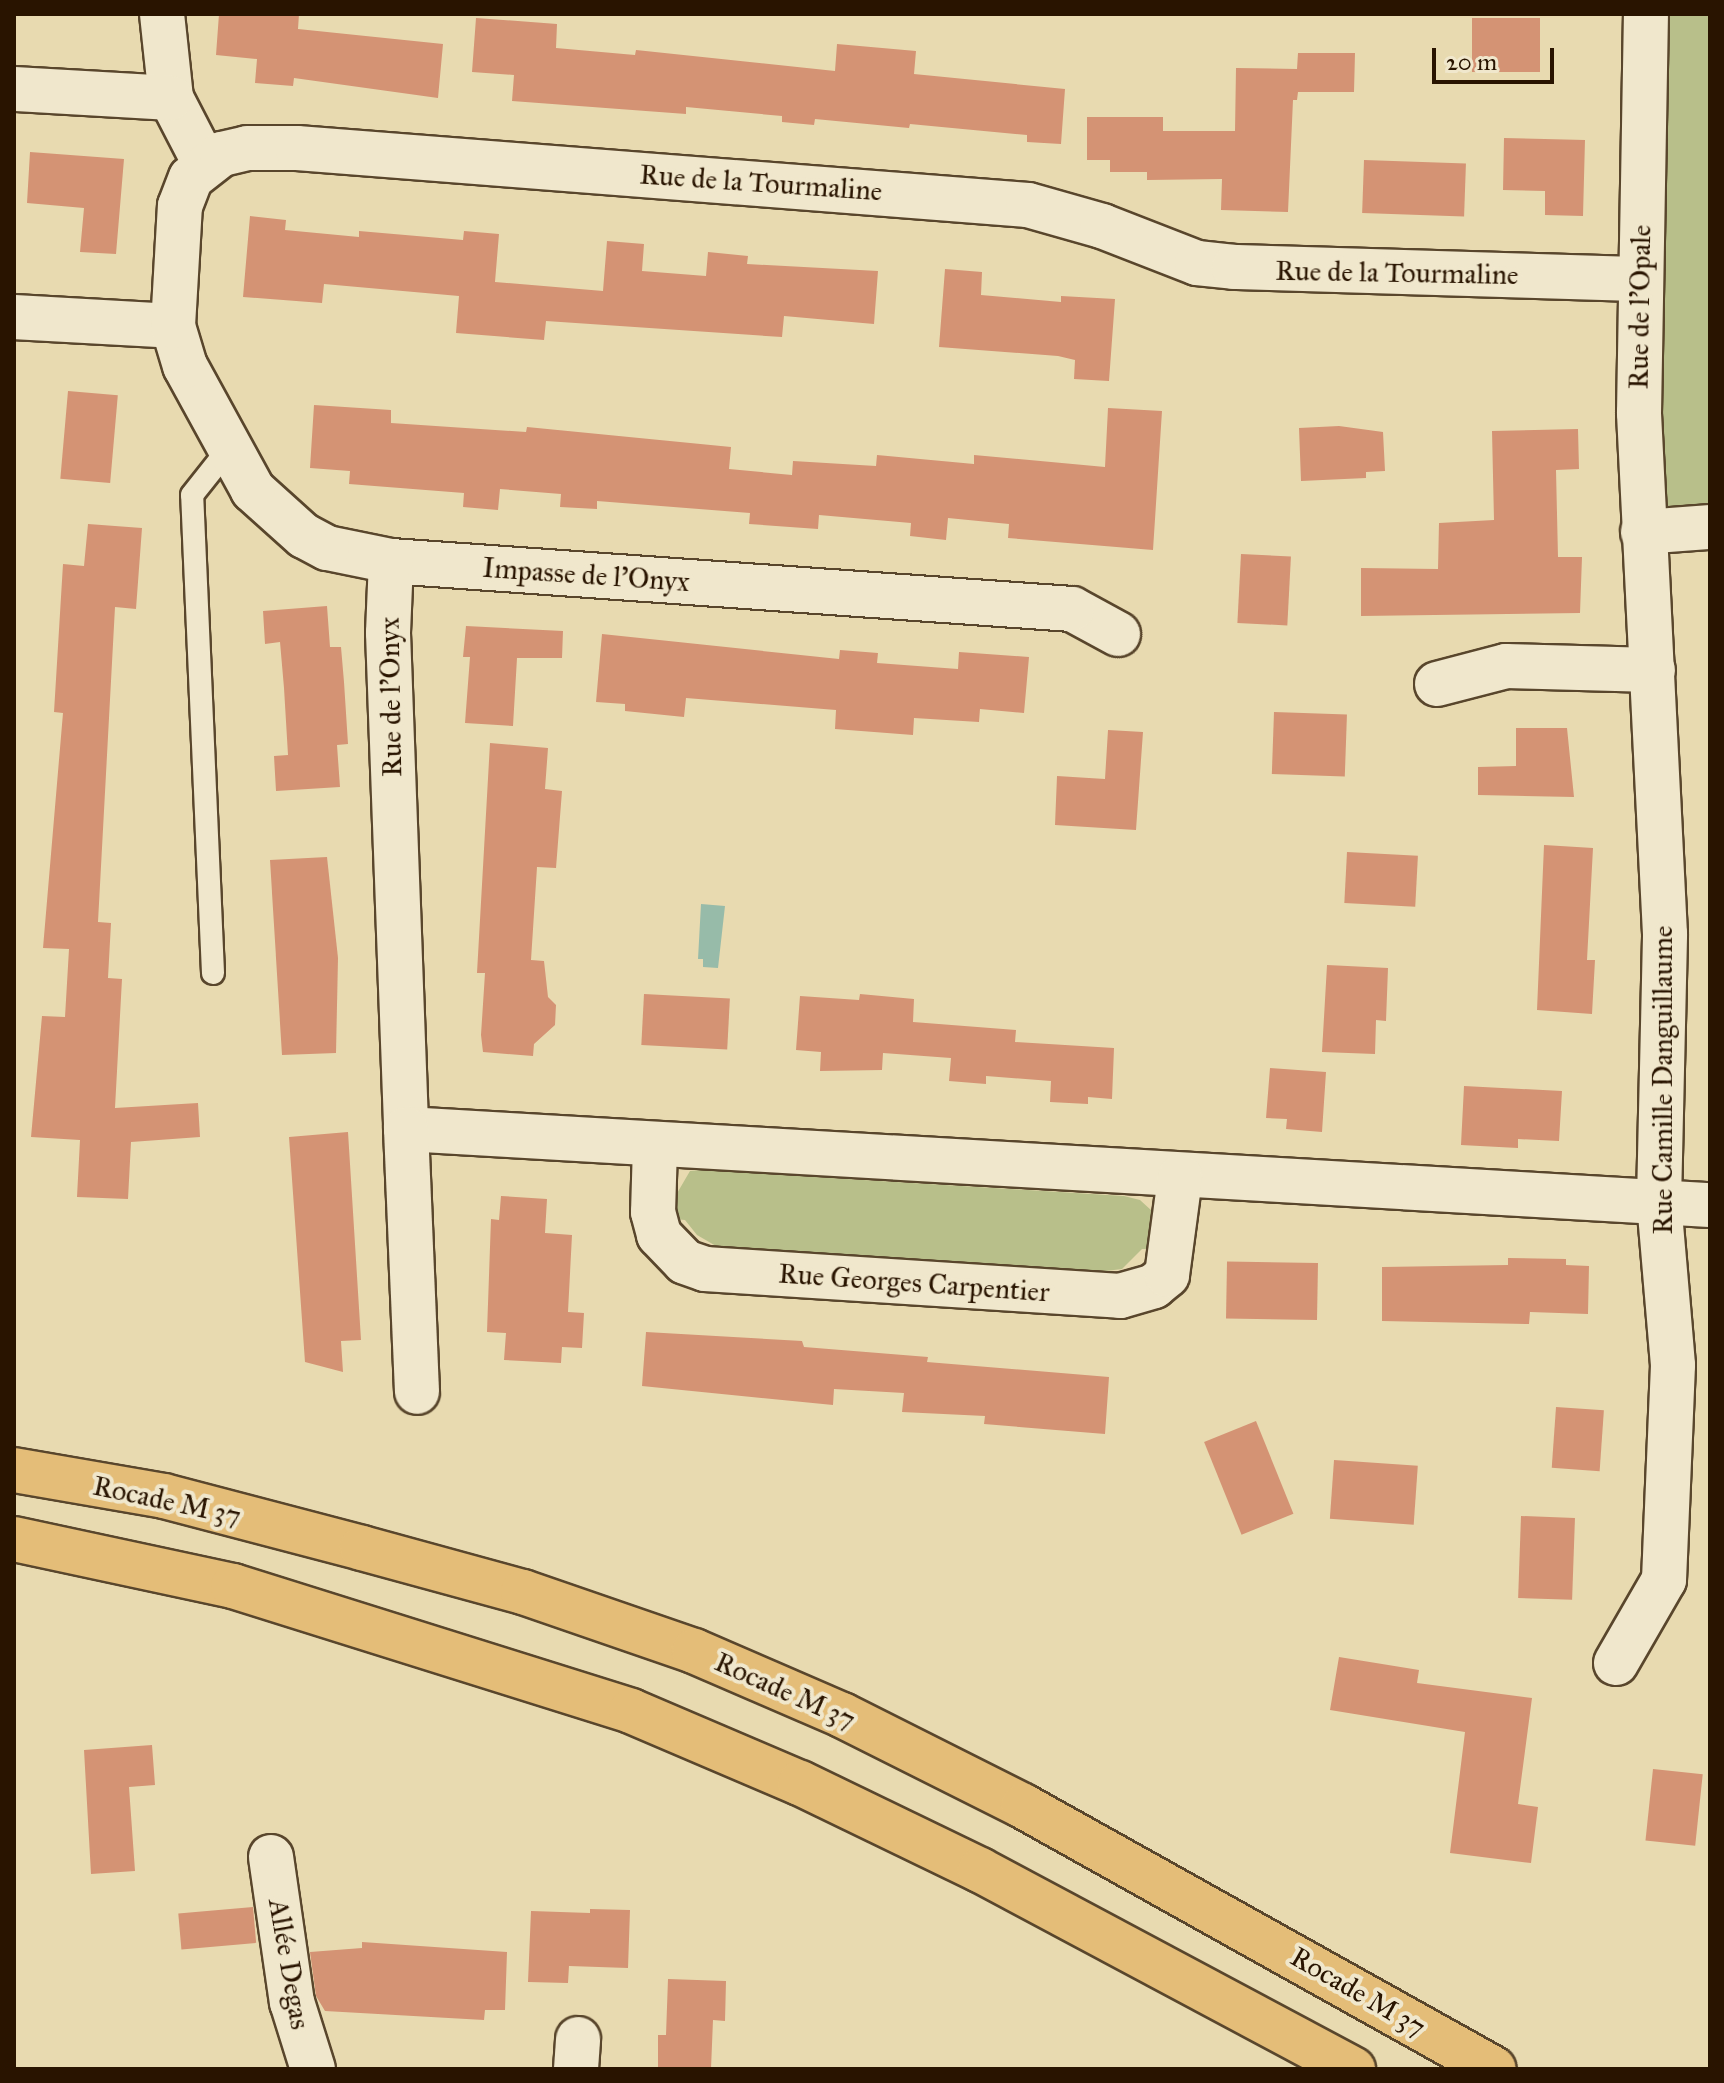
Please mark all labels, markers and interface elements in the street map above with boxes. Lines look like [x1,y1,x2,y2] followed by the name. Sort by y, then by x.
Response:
[1436,32,1558,82] scale bar
[1446,47,1497,77] text: 20 m
[638,158,884,208] street label: Rue de la Tourmaline
[1622,224,1658,390] street label: Rue de l'Opale
[1275,254,1519,292] street label: Rue de la Tourmaline
[481,551,691,599] street label: Impasse de l'Onyx
[373,617,409,777] street label: Rue de l'Onyx
[1646,926,1680,1234] street label: Rue Camille Danguillaume
[777,1257,1051,1309] street label: Rue Georges Carpentier
[90,1469,244,1533] street label: Rocade M 37
[710,1645,860,1737] street label: Rocade M 37
[261,1896,317,2032] street label: Allée Degas
[1285,1940,1431,2044] street label: Rocade M 37

